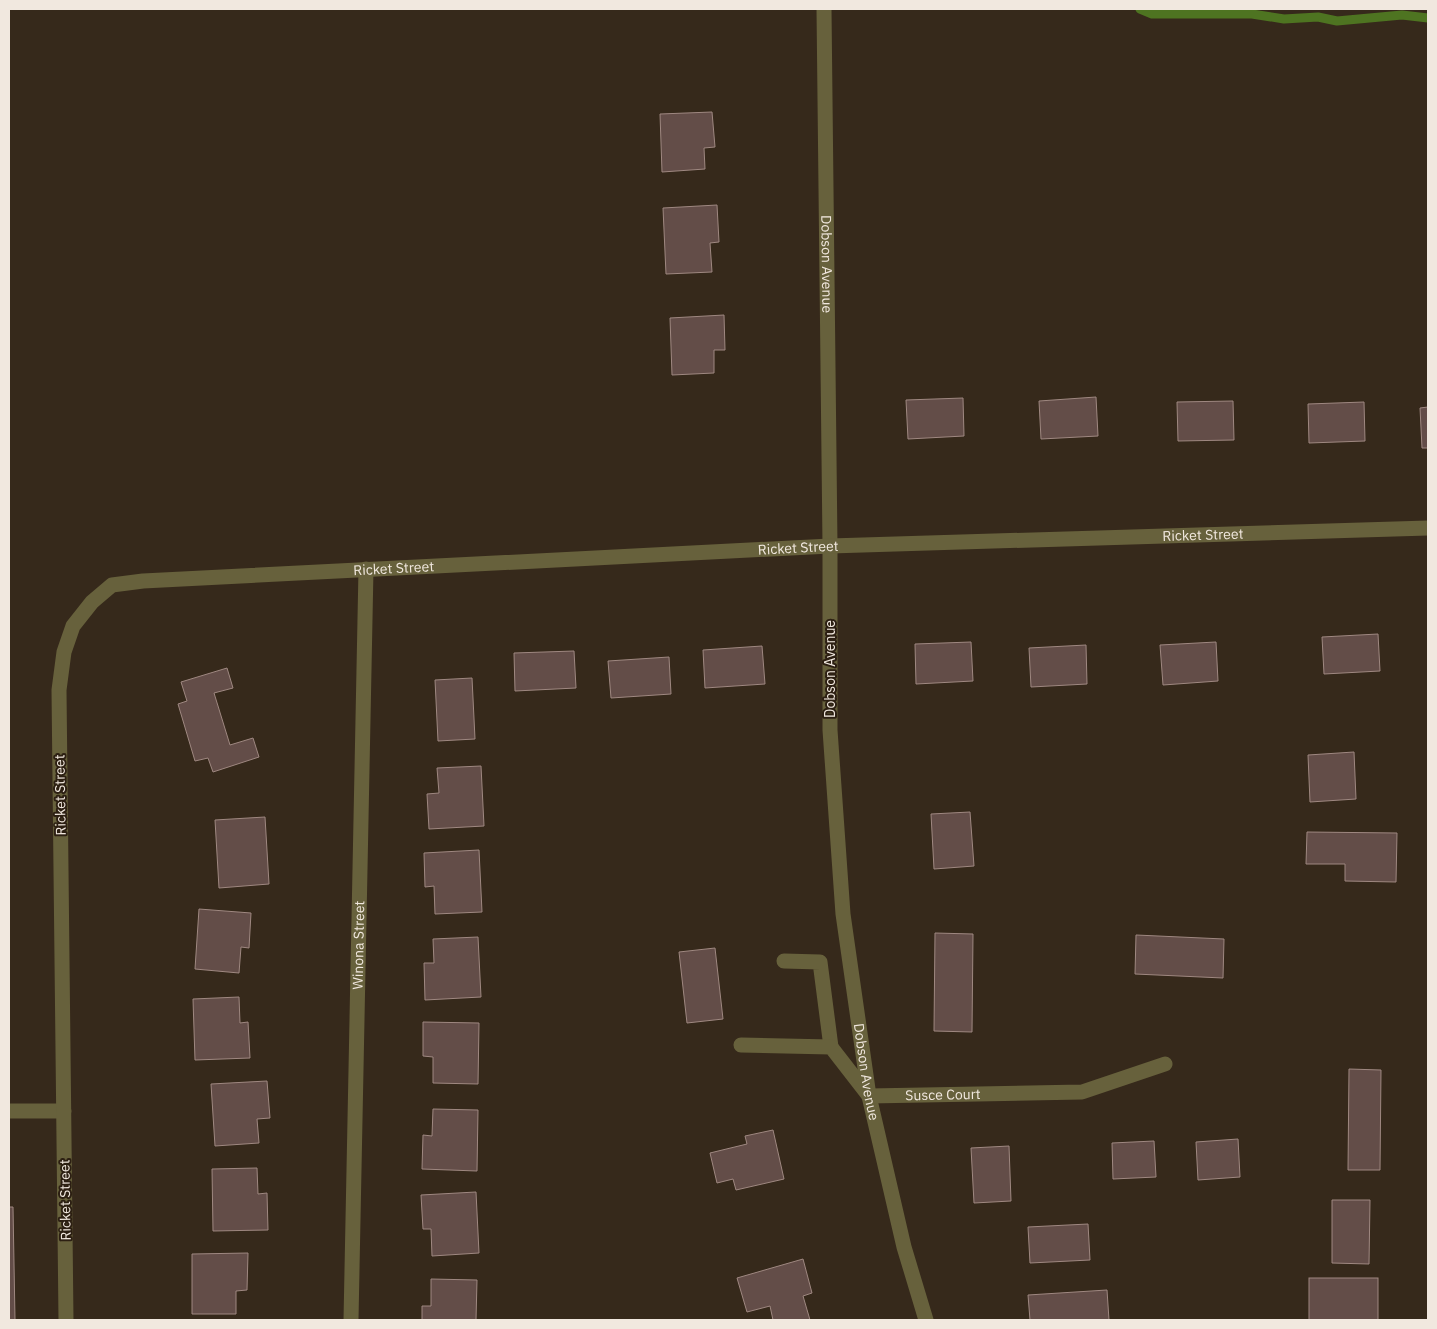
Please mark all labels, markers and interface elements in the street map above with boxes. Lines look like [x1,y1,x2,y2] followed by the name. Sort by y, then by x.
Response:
[817,215,836,313] street label: Dobson Avenue
[1162,525,1244,545] street label: Ricket Street
[757,537,839,559] street label: Ricket Street
[353,557,435,579] street label: Ricket Street
[821,620,839,718] street label: Dobson Avenue
[50,754,70,836] street label: Ricket Street
[349,900,368,990] street label: Winona Street
[850,1022,883,1122] street label: Dobson Avenue
[905,1085,981,1104] street label: Susce Court
[55,1159,75,1241] street label: Ricket Street

